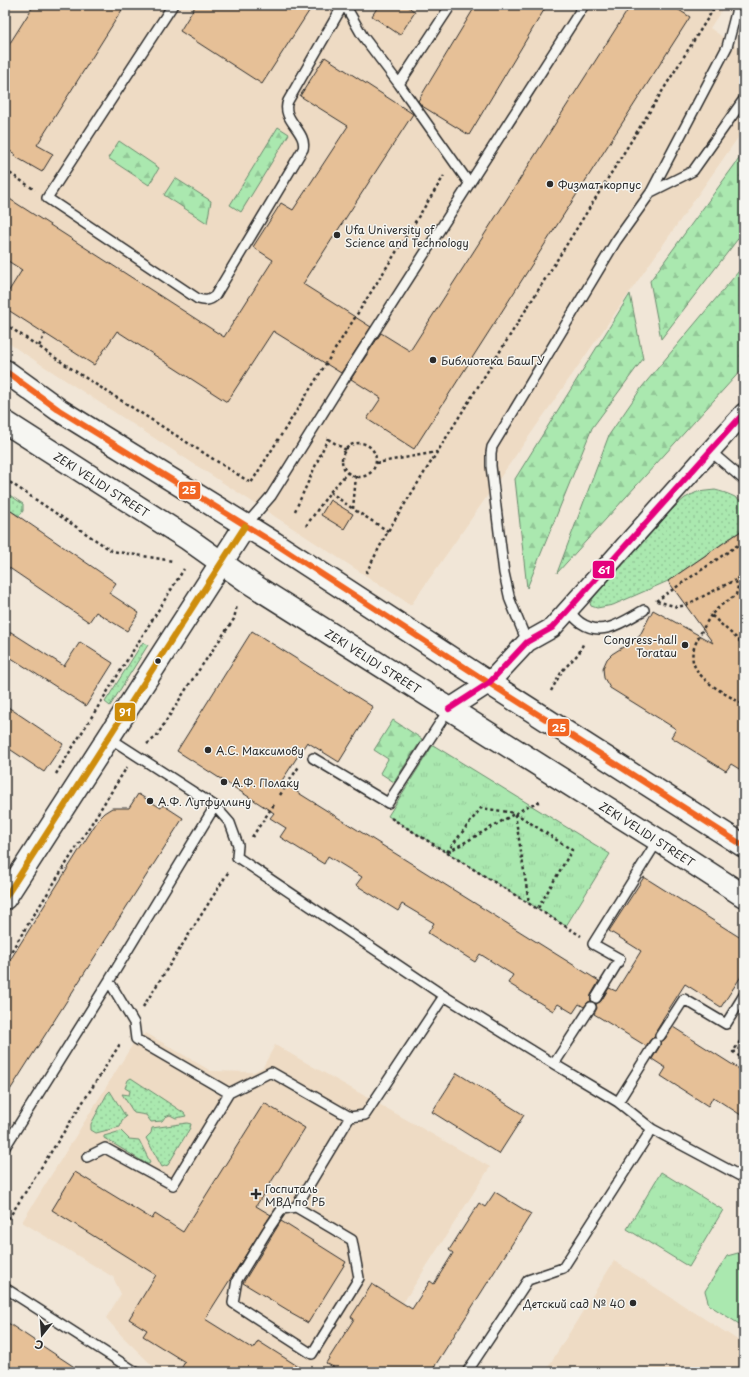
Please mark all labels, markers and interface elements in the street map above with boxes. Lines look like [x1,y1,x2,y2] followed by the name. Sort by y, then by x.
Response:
[558,176,641,193] place label: Физмат корпус
[545,179,555,189] marker: Физмат корпус
[345,221,469,251] place label: Ufa University of Science and Technology
[332,230,342,240] marker: Ufa University of Science and Technology
[441,352,545,369] place label: Библиотека БашГУ
[428,355,438,365] marker: Библиотека БашГУ
[51,447,153,521] street label: ZEKI VELIDI STREET
[178,481,201,500] line badge: 25
[182,481,196,498] text: 25
[592,560,615,579] line badge: 61
[598,561,610,578] text: 61
[322,624,425,698] street label: ZEKI VELIDI STREET
[603,631,677,661] place label: Congress-hall Toratau
[680,640,690,650] marker: Congress-hall Toratau
[153,656,163,666] unlabelled marker
[114,702,136,722] line badge: 91
[119,703,131,720] text: 91
[547,718,570,737] line badge: 25
[552,719,566,736] text: 25
[216,742,304,759] place label: А.С. Максимову
[203,745,213,755] marker: А.С. Максимову
[232,774,299,791] place label: А.Ф. Полаку
[219,777,229,787] marker: А.Ф. Полаку
[158,793,251,810] place label: А.Ф. Лутфуллину
[145,796,155,806] marker: А.Ф. Лутфуллину
[596,797,699,871] street label: ZEKI VELIDI STREET
[265,1180,325,1210] place label: Госпиталь МВД по РБ
[250,1188,262,1200] marker: Госпиталь МВД по РБ
[522,1295,625,1312] place label: Детский сад № 40
[628,1298,638,1308] marker: Детский сад № 40
[22,1315,62,1355] north arrow
[32,1336,45,1354] text: С

